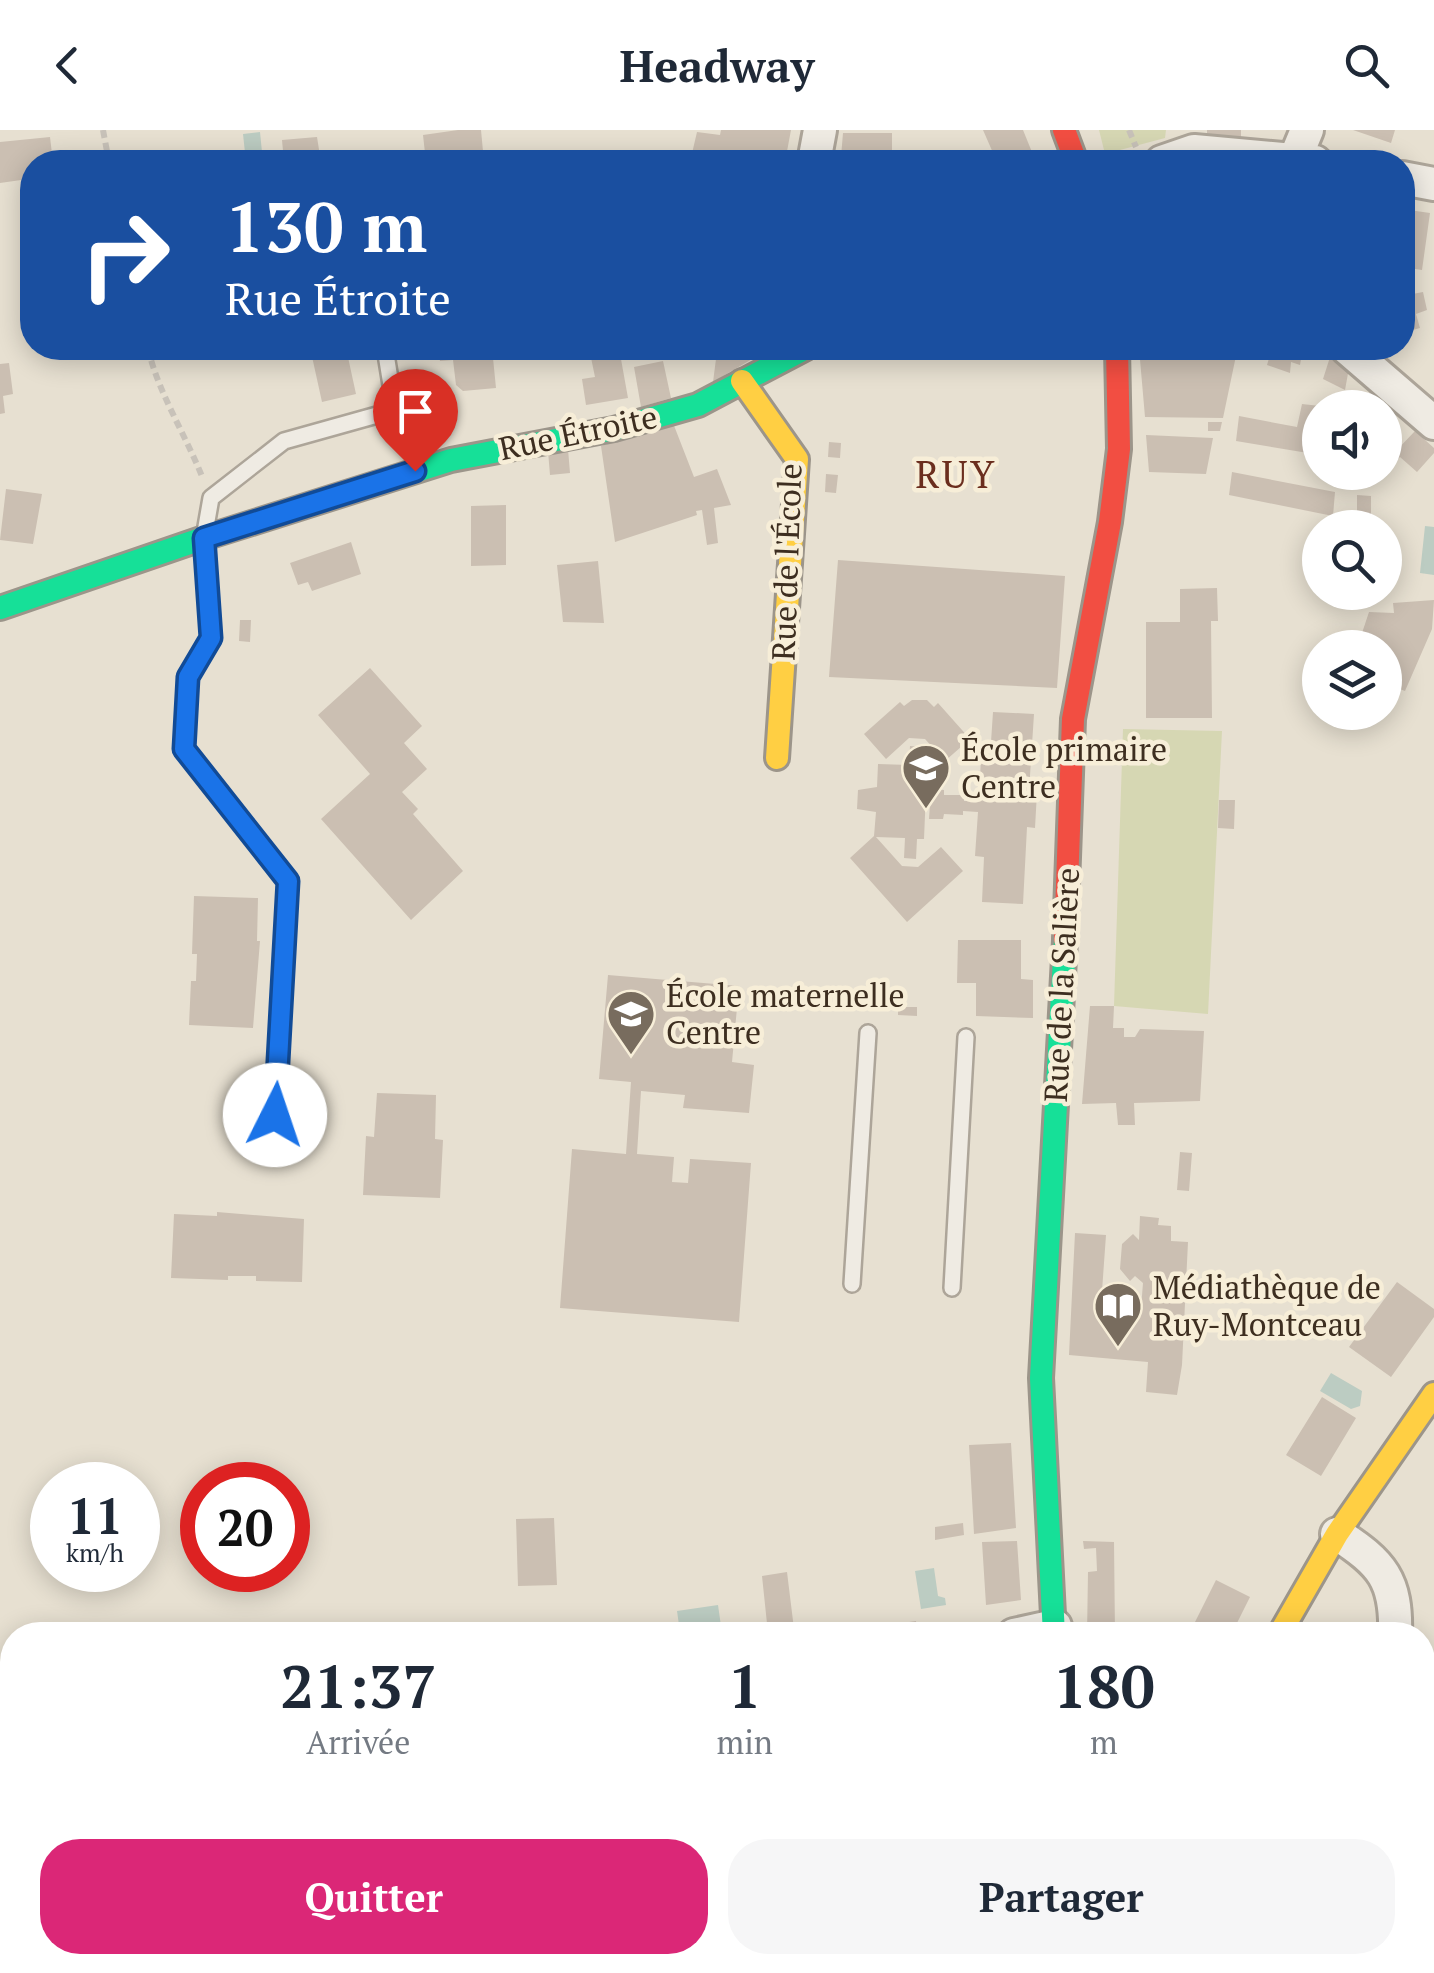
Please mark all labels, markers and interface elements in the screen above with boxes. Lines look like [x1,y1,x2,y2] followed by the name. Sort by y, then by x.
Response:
[620,35,814,95] text: Headway
[40,38,95,93] icon: back
[1339,38,1394,93] icon: search
[225,179,427,272] text: 130 m
[60,190,190,320] icon: right
[225,268,451,328] text: Rue Étroite
[373,369,458,472] pin
[388,384,443,439] icon: arrive
[1302,390,1402,730] map controls
[1302,390,1402,490] button: sound
[495,395,661,469] street label: Rue Étroite
[915,449,997,499] district label: RUY
[762,463,810,661] street label: Rue de l'École
[1302,510,1402,610] button: search
[1302,630,1402,730] button: layers
[961,728,1167,807] place label: École primaire Centre
[900,742,952,810] school or university icon: École primaire Centre
[1034,867,1088,1103] street label: Rue de la Salière
[666,974,905,1053] place label: École maternelle Centre
[605,988,657,1056] school or university icon: École maternelle Centre
[223,1063,327,1167] position arrow
[1153,1266,1381,1345] place label: Médiathèque de Ruy-Montceau
[1092,1280,1144,1348] library icon: Médiathèque de Ruy-Montceau
[180,1462,310,1592] speed limit sign: 20
[67,1482,123,1548] text: 11
[66,1536,124,1569] text: km/h
[280,1646,436,1725] text: 21:37
[728,1646,762,1725] text: 1
[1053,1646,1155,1725] text: 180
[306,1721,410,1763] text: Arrivée
[717,1721,773,1763] text: min
[1090,1721,1118,1763] text: m
[40,1839,708,1954] button: Quitter
[728,1839,1395,1954] button: Partager

